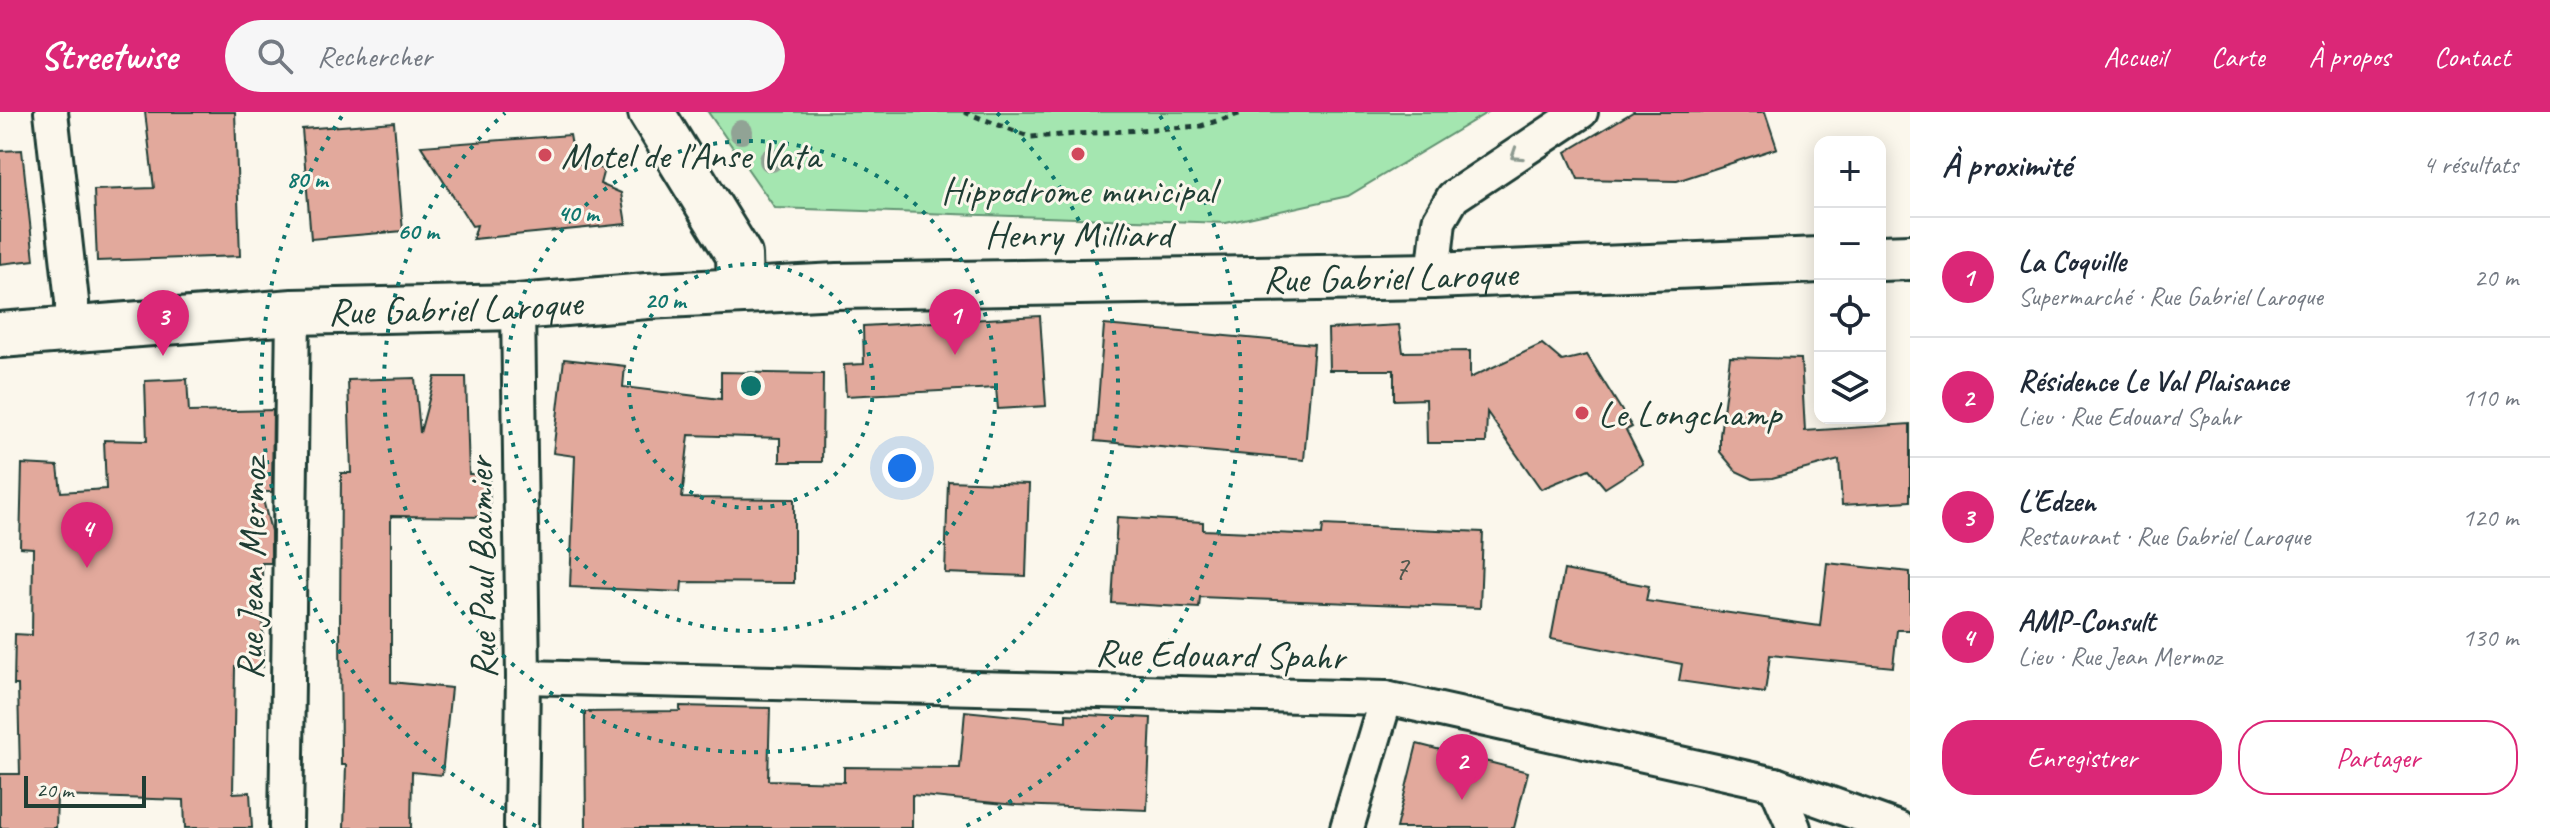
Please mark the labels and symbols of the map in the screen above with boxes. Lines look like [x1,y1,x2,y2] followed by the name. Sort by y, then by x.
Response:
[561,132,824,179] place label: Motel de l'Anse Vata
[1069,145,1087,163] marker: Hippodrome municipal Henry Milliard
[1511,145,1525,160] one-way arrow
[536,146,554,164] marker: Motel de l'Anse Vata
[286,164,330,194] text: 80 m
[941,167,1222,258] place label: Hippodrome municipal Henry Milliard
[557,198,601,228] text: 40 m
[397,216,441,246] text: 60 m
[1263,249,1521,303] street label: Rue Gabriel Laroque
[327,278,587,335] street label: Rue Gabriel Laroque
[644,285,688,315] text: 20 m
[929,289,981,355] pin: 1
[137,290,189,356] pin: 3
[737,372,765,400] centre of rings
[1598,390,1784,437] place label: Le Longchamp
[1573,404,1591,422] marker: Le Longchamp
[882,448,922,488] your location
[456,453,507,679] street label: Rue Paul Baumier
[226,454,277,680] street label: Rue Jean Mermoz
[61,502,113,568] pin: 4
[1393,546,1410,589] house number: 7
[1095,629,1349,680] street label: Rue Edouard Spahr
[1436,734,1488,800] pin: 2
[24,772,146,808] scale bar

